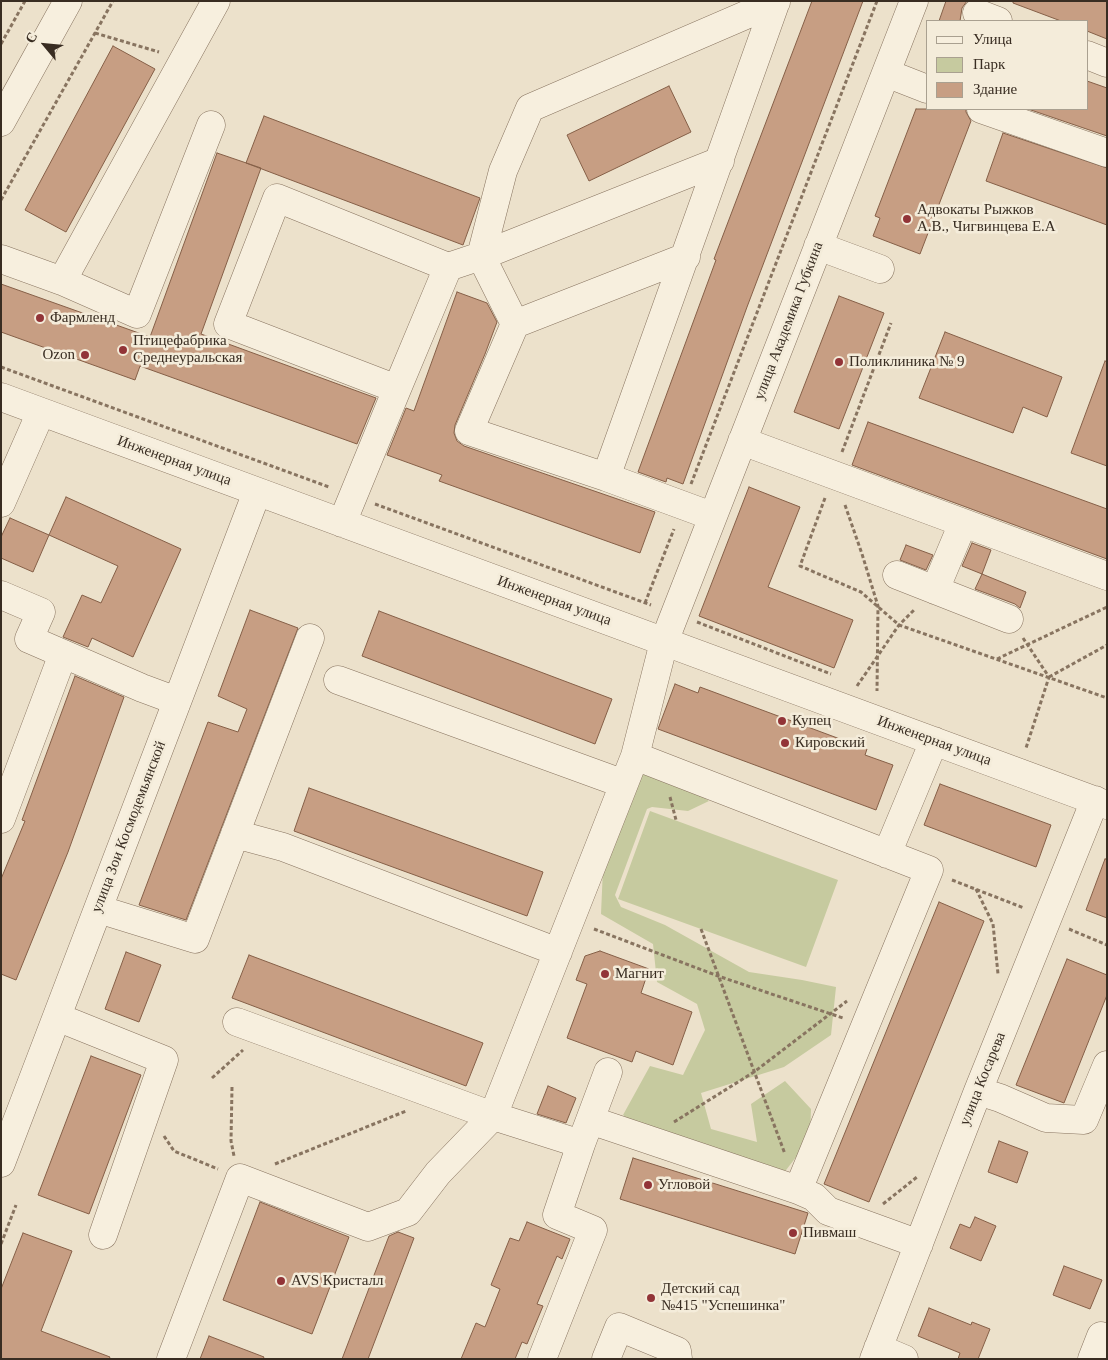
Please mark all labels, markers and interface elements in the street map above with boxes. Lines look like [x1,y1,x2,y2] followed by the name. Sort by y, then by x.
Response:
[20,20,70,70] north arrow
[926,20,1088,110] legend
[22,30,40,46] text: С
[973,31,1012,47] text: Улица
[973,56,1005,72] text: Парк
[973,81,1017,97] text: Здание
[917,201,1056,236] place label: Адвокаты Рыжков А.В., Чигвинцева Е.А
[901,213,913,225] marker: Адвокаты Рыжков А.В., Чигвинцева Е.А
[751,240,827,402] street label: улица Академика Губкина
[50,309,115,327] place label: Фармленд
[34,312,46,324] marker: Фармленд
[133,332,242,367] place label: Птицефабрика Среднеуральская
[117,344,129,356] marker: Птицефабрика Среднеуральская
[43,346,75,364] place label: Ozon
[79,349,91,361] marker: Ozon
[849,353,965,371] place label: Поликлиника № 9
[833,356,845,368] marker: Поликлиника № 9
[114,432,234,490] street label: Инженерная улица
[494,572,614,630] street label: Инженерная улица
[792,712,831,730] place label: Купец
[874,712,994,770] street label: Инженерная улица
[776,715,788,727] marker: Купец
[795,734,865,752] place label: Кировский
[779,737,791,749] marker: Кировский
[88,739,170,915] street label: улица Зои Космодемьянской
[615,965,664,983] place label: Магнит
[599,968,611,980] marker: Магнит
[956,1030,1010,1128] street label: улица Косарева
[658,1176,710,1194] place label: Угловой
[642,1179,654,1191] marker: Угловой
[803,1224,856,1242] place label: Пивмаш
[787,1227,799,1239] marker: Пивмаш
[291,1272,384,1290] place label: AVS Кристалл
[275,1275,287,1287] marker: AVS Кристалл
[661,1280,785,1315] place label: Детский сад №415 "Успешинка"
[645,1292,657,1304] marker: Детский сад №415 "Успешинка"

